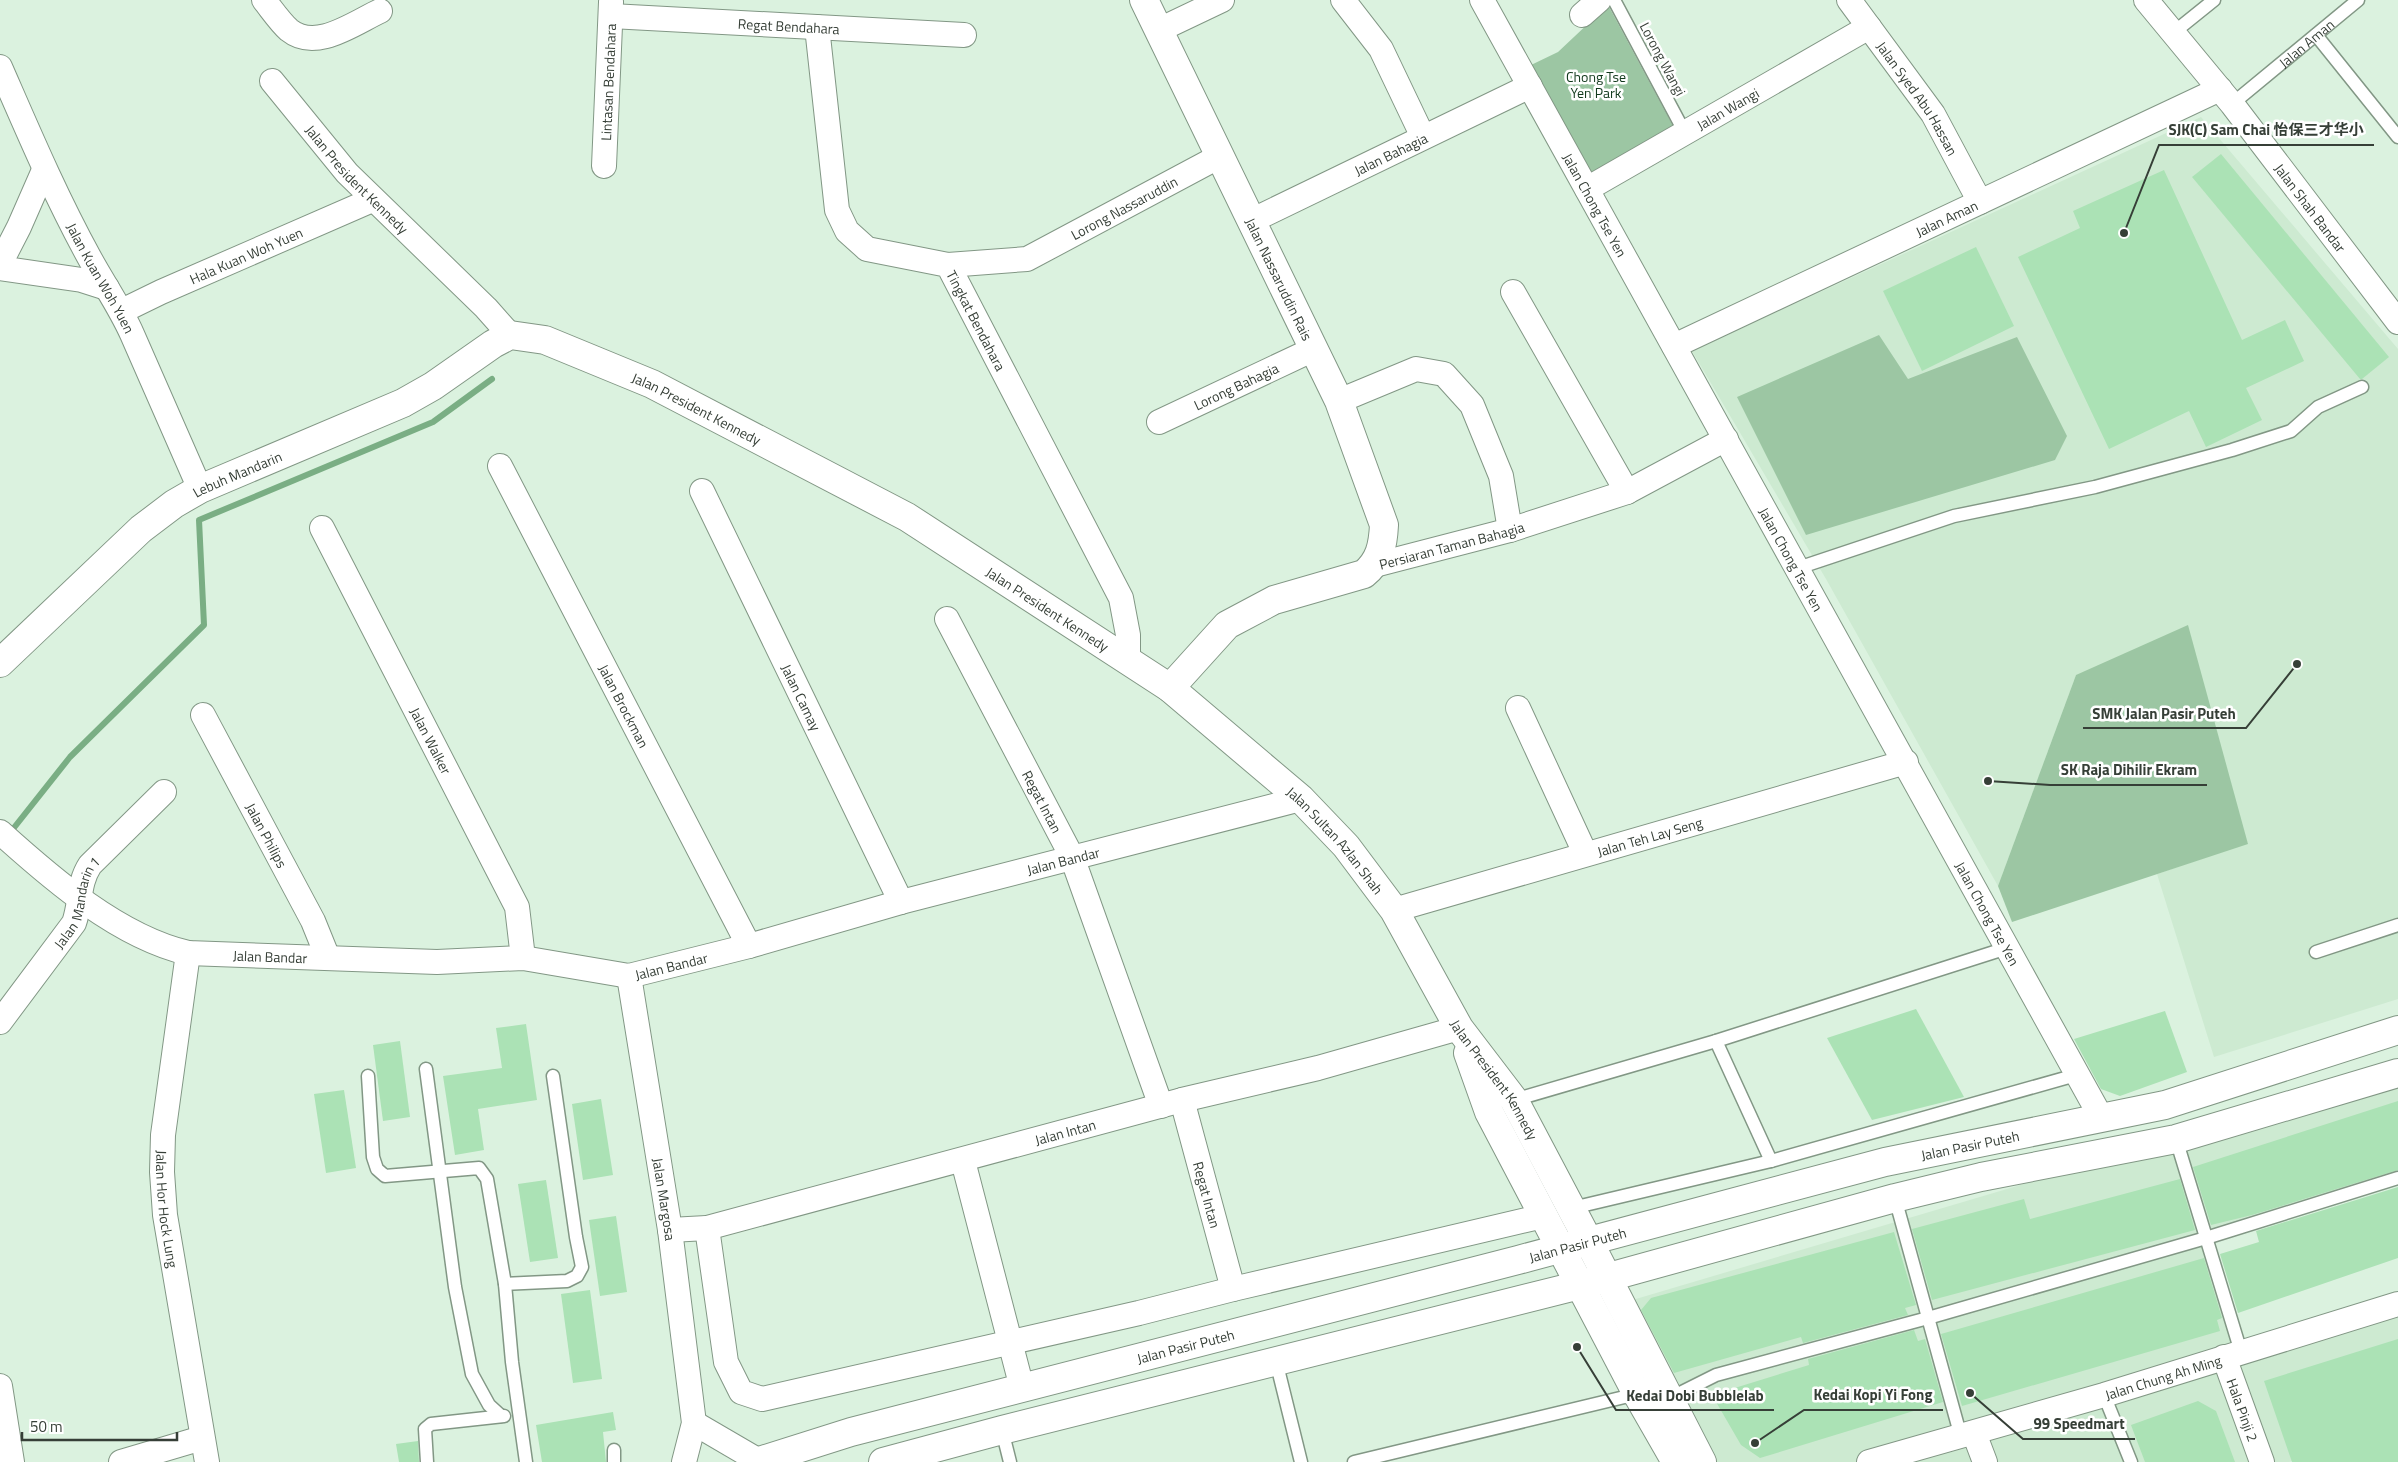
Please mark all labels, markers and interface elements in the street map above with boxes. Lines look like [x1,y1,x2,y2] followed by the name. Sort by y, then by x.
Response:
[737,12,840,39] street label: Regat Bendahara
[2274,14,2338,72] street label: Jalan Aman
[1635,18,1691,100] street label: Lorong Wangi
[595,23,621,141] street label: Lintasan Bendahara
[1872,36,1964,159] street label: Jalan Syed Abu Hassan
[1566,66,1626,103] park label: Chong Tse Yen Park
[1692,82,1763,135] street label: Jalan Wangi
[2159,115,2374,145] callout: SJK(C) Sam Chai 怡保三才华小
[2168,118,2365,141] text: SJK(C) Sam Chai 怡保三才华小
[301,120,414,238] street label: Jalan President Kennedy
[1350,127,1431,180] street label: Jalan Bahagia
[1558,149,1633,261] street label: Jalan Chong Tse Yen
[2270,158,2352,257] street label: Jalan Shah Bandar
[1067,170,1181,244] street label: Lorong Nassaruddin
[1912,194,1981,241] street label: Jalan Aman
[1241,214,1318,344] street label: Jalan Nassaruddin Rais
[62,219,141,336] street label: Jalan Kuan Woh Yuen
[186,221,306,289] street label: Hala Kuan Woh Yuen
[942,266,1012,374] street label: Tingkat Bendahara
[1190,357,1282,415] street label: Lorong Bahagia
[629,366,765,450] street label: Jalan President Kennedy
[188,445,285,502] street label: Lebuh Mandarin
[1754,503,1829,615] street label: Jalan Chong Tse Yen
[1377,516,1527,574] street label: Persiaran Taman Bahagia
[982,561,1114,656] street label: Jalan President Kennedy
[594,660,655,751] street label: Jalan Brockman
[777,660,827,734] street label: Jalan Camay
[2083,698,2246,728] callout: SMK Jalan Pasir Puteh
[2092,702,2236,725] text: SMK Jalan Pasir Puteh
[405,703,457,778] street label: Jalan Walker
[2050,755,2207,785] callout: SK Raja Dihilir Ekram
[2061,758,2197,781] text: SK Raja Dihilir Ekram
[1018,766,1068,836] street label: Regat Intan
[1282,781,1389,898] street label: Jalan Sultan Azlan Shah
[241,799,293,871] street label: Jalan Philips
[1594,811,1705,861] street label: Jalan Teh Lay Seng
[1025,841,1102,880] street label: Jalan Bandar
[48,851,104,953] street label: Jalan Mandarin 1
[1951,857,2025,969] street label: Jalan Chong Tse Yen
[233,944,308,968] street label: Jalan Bandar
[632,946,710,985] street label: Jalan Bandar
[1446,1015,1544,1144] street label: Jalan President Kennedy
[1032,1113,1098,1150] street label: Jalan Intan
[1919,1124,2021,1165] street label: Jalan Pasir Puteh
[151,1150,184,1269] street label: Jalan Hor Hock Lung
[648,1156,682,1242] street label: Jalan Margosa
[1189,1159,1227,1230] street label: Regat Intan
[1526,1221,1628,1267] street label: Jalan Pasir Puteh
[1134,1323,1236,1368] street label: Jalan Pasir Puteh
[2102,1349,2224,1405] street label: Jalan Chung Ah Ming
[2222,1375,2264,1444] street label: Hala Pinji 2
[1616,1380,1774,1410] callout: Kedai Dobi Bubblelab
[1804,1380,1943,1410] callout: Kedai Kopi Yi Fong
[1814,1383,1932,1406] text: Kedai Kopi Yi Fong
[1626,1384,1764,1407] text: Kedai Dobi Bubblelab
[2023,1409,2135,1439] callout: 99 Speedmart
[22,1410,178,1442] scale bar
[2033,1412,2125,1435] text: 99 Speedmart
[30,1415,63,1438] text: 50 m

